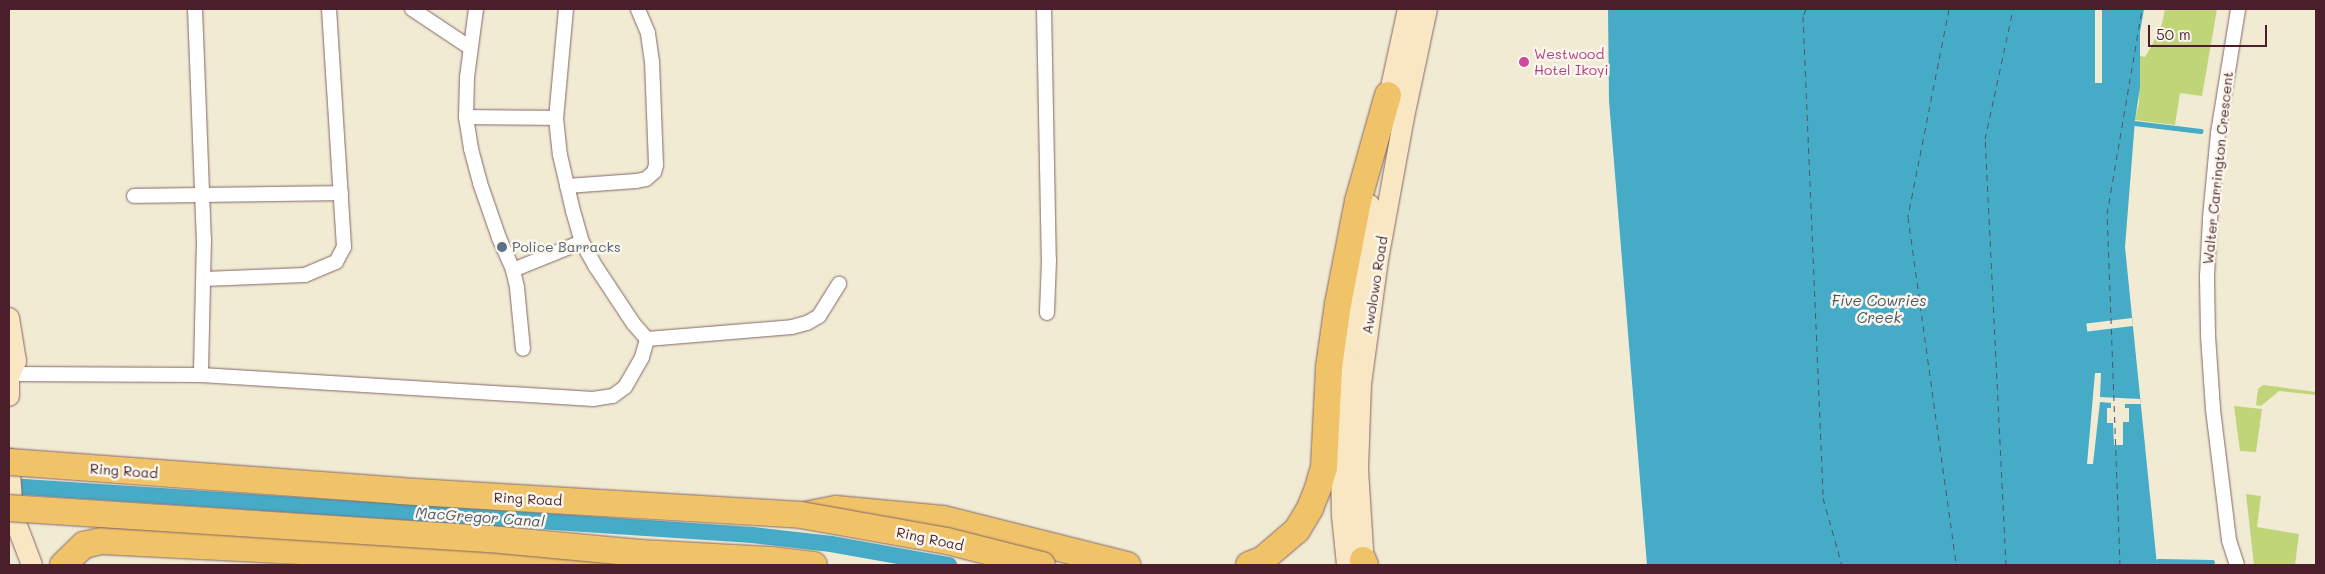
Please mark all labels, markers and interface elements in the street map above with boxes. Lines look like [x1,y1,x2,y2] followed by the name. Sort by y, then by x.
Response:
[2150,15,2269,47] scale bar
[2156,24,2191,44] text: 50 m
[1534,46,1609,78] place label: Westwood Hotel Ikoyi
[1518,56,1530,68] marker: Westwood Hotel Ikoyi
[2200,71,2236,265] street label: Walter Carrington Crescent
[1359,235,1391,335] street label: Awolowo Road
[512,239,621,255] place label: Police Barracks
[496,241,508,253] marker: Police Barracks
[1832,291,1926,326] water label: Five Cowries Creek
[89,460,159,482] street label: Ring Road
[493,489,563,509] street label: Ring Road
[415,504,545,530] water label: MacGregor Canal
[895,524,965,554] street label: Ring Road

